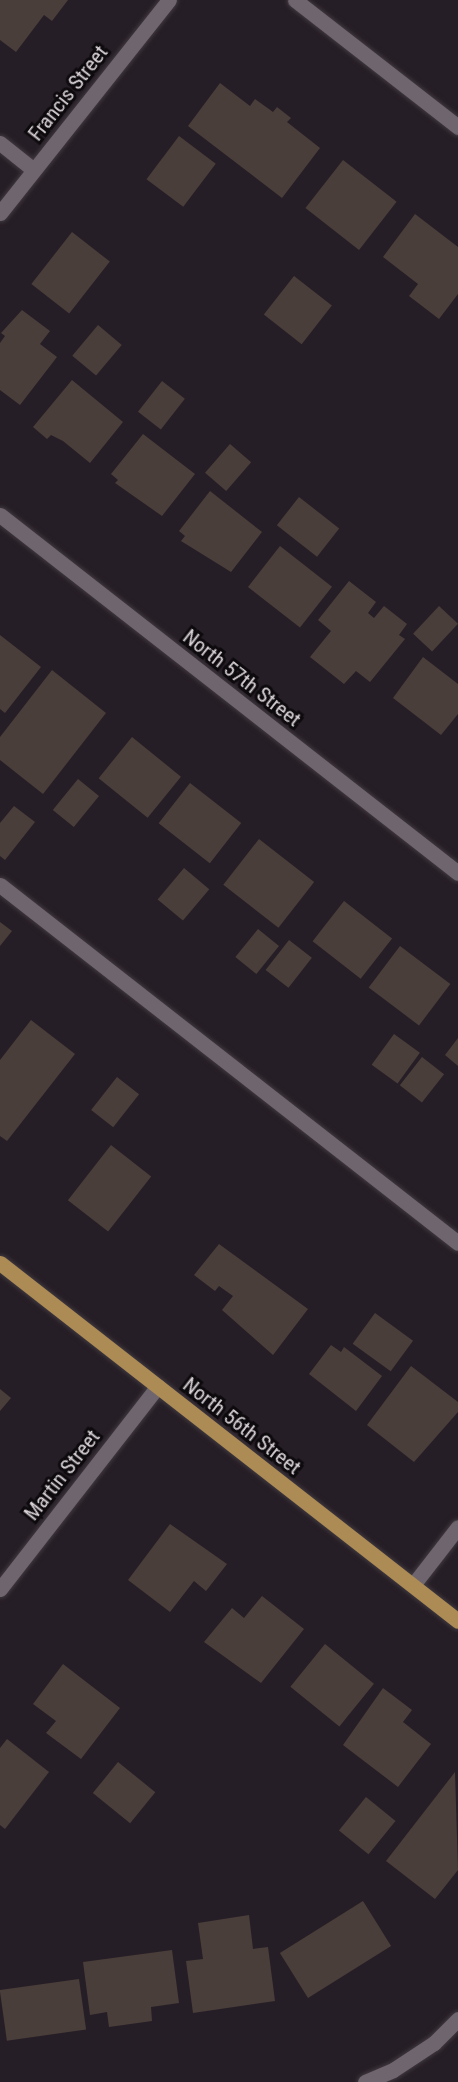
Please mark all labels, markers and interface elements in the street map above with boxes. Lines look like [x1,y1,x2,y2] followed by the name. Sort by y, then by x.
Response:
[23,40,113,146] street label: Francis Street
[178,624,306,732] street label: North 57th Street
[178,1372,306,1480] street label: North 56th Street
[19,1425,105,1525] street label: Martin Street

